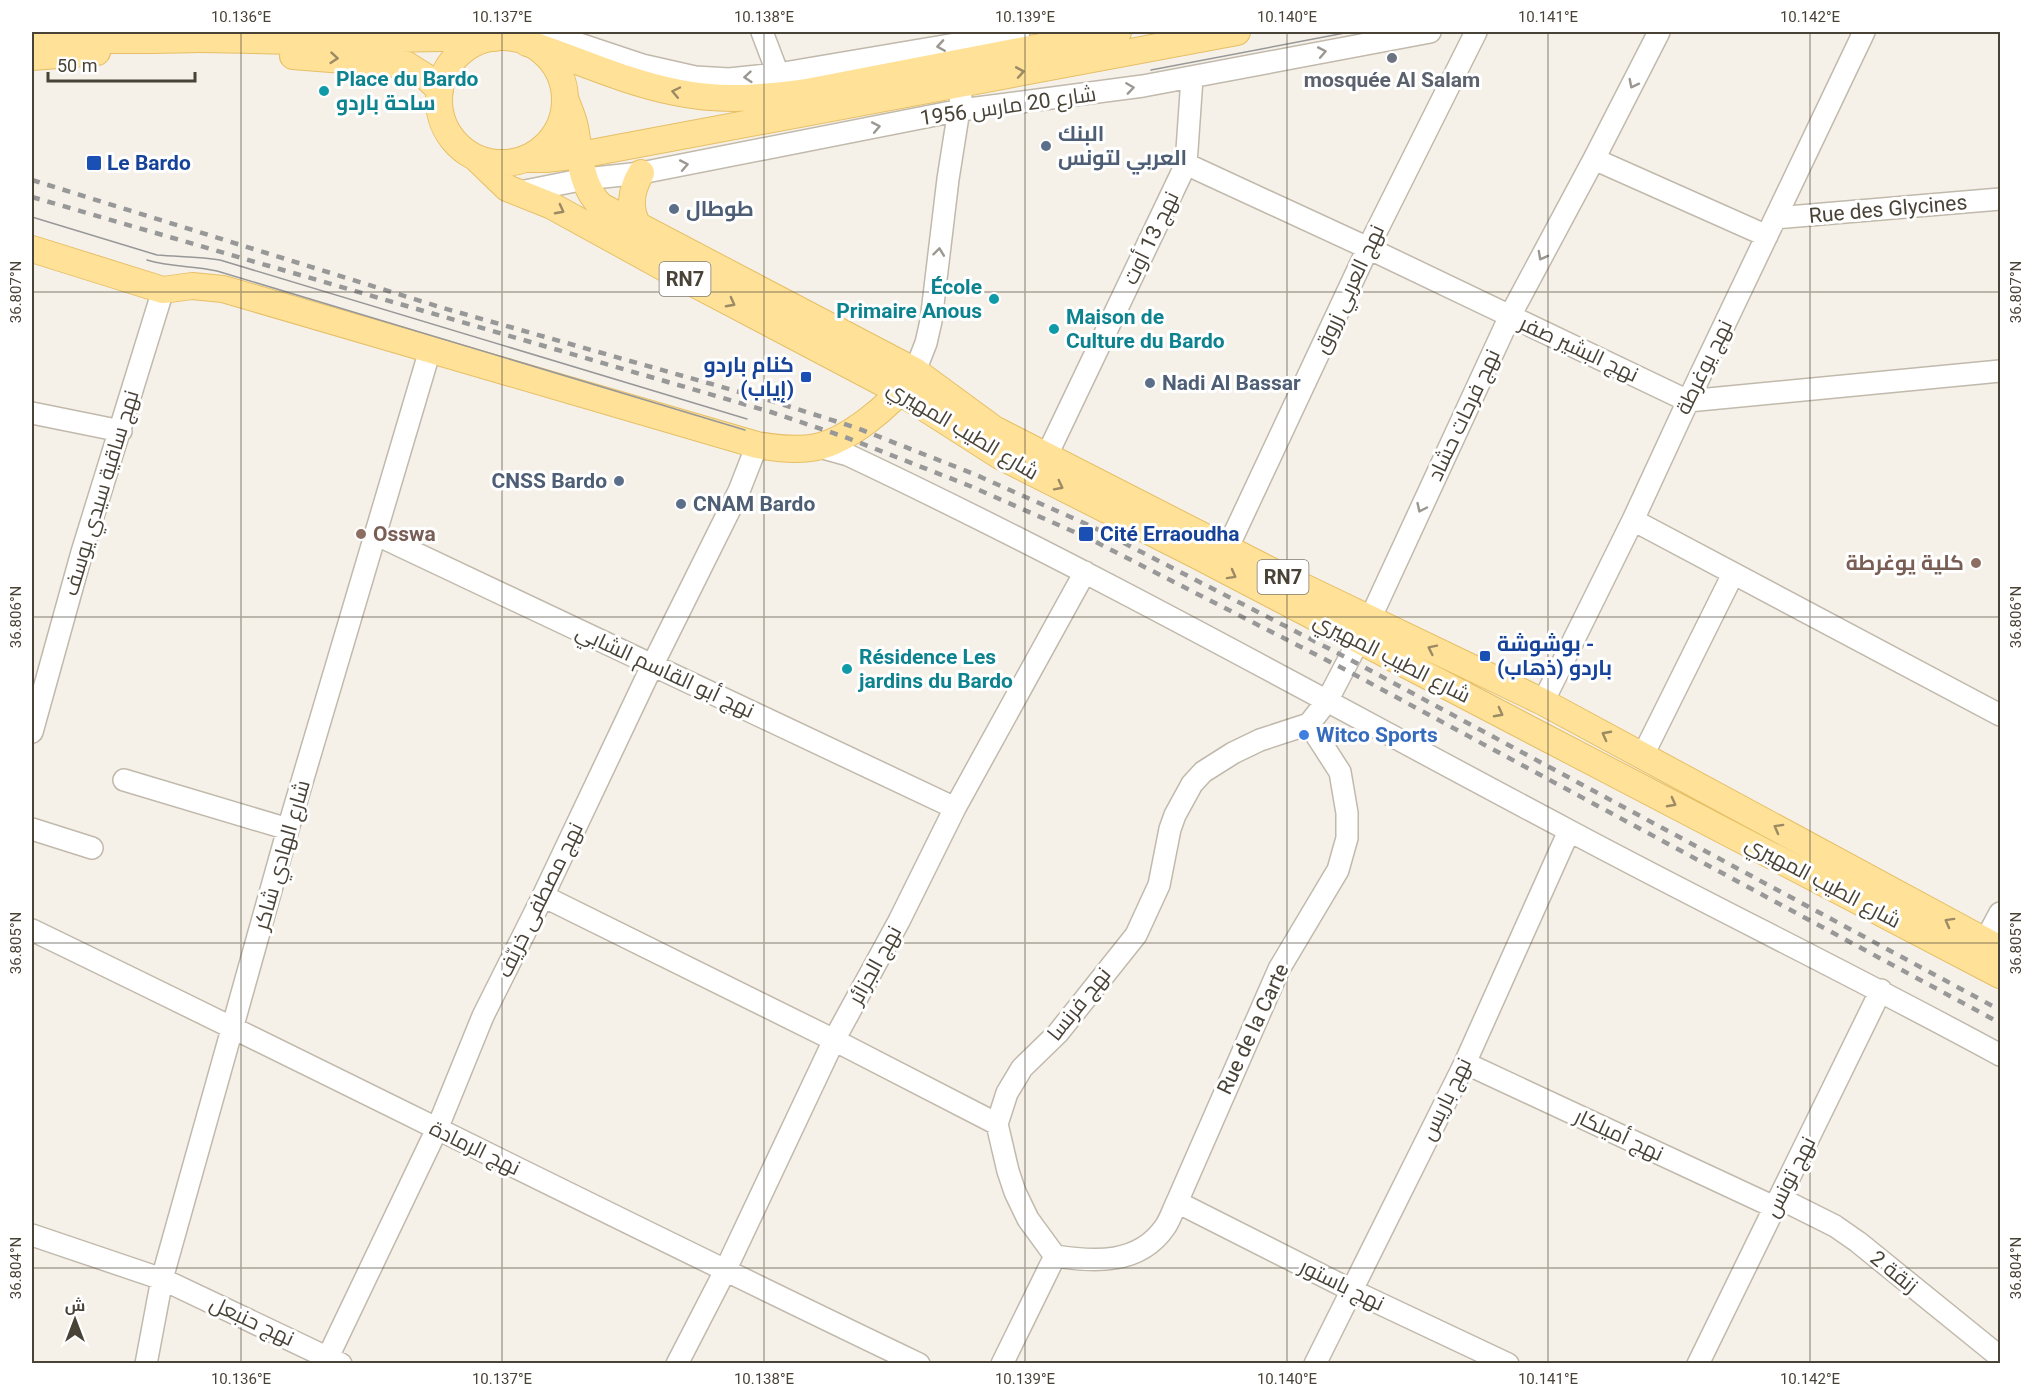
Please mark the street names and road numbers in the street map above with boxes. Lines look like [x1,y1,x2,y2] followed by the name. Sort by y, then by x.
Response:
[918,82,1098,132] street label: شارع 20 مارس 1956
[1117,187,1186,289] street label: نهج 13 أوت
[1808,190,1968,228] street label: Rue des Glycines
[1309,221,1393,359] street label: نهج العربي زروق
[660,262,710,296] road number: RN7
[1514,311,1642,389] street label: نهج البشير صفر
[1671,316,1739,419] street label: نهج يوغرطة
[1423,345,1507,486] street label: نهج فرحات حشاد
[881,375,1043,488] street label: شارع الطيب المهيري
[58,387,148,600] street label: نهج ساقية سيدي يوسف
[1258,560,1308,594] road number: RN7
[1308,608,1474,711] street label: شارع الطيب المهيري
[570,618,758,726] street label: نهج أبو القاسم الشابي
[249,777,319,935] street label: شارع الهادي شاكر
[492,819,590,982] street label: نهج مصطفى خريّف
[1739,831,1905,937] street label: شارع الطيب المهيري
[843,922,908,1010] street label: نهج الجزائر
[1212,960,1294,1098] street label: Rue de la Carte
[1042,963,1117,1047] street label: نهج فرنسا
[1416,1054,1478,1145] street label: نهج باريس
[1569,1103,1668,1168] street label: نهج أميلكار
[425,1116,524,1182] street label: نهج الرمادة
[1759,1133,1822,1222] street label: نهج تونس
[1866,1246,1922,1298] street label: زنقة 2
[1294,1254,1388,1318] street label: نهج باستور
[205,1291,298,1353] street label: نهج حنبعل

